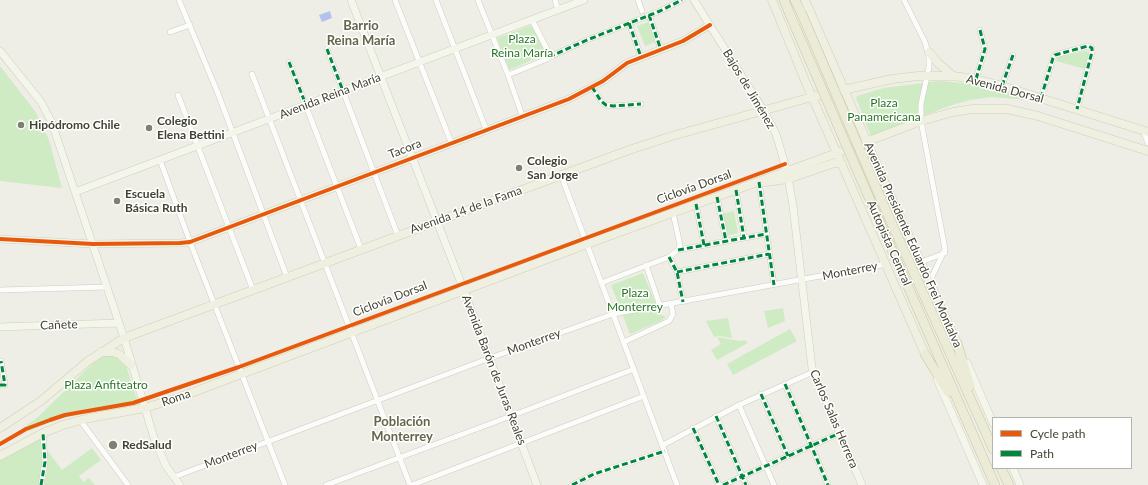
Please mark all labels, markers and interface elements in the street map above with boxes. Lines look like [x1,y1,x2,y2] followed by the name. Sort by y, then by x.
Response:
[327,18,395,49] district label: Barrio Reina María
[491,32,553,60] park label: Plaza Reina María
[720,47,778,131] street label: Bajos de Jiménez
[277,70,383,122] street label: Avenida Reina María
[965,72,1045,106] street label: Avenida Dorsal
[847,96,921,124] park label: Plaza Panamericana
[157,114,225,142] place label: Colegio Elena Bettini
[29,118,120,132] place label: Hipódromo Chile
[16,120,26,130] marker: Hipódromo Chile
[144,123,154,133] marker: Colegio Elena Bettini
[386,136,424,162] street label: Tacora
[861,140,965,350] street label: Avenida Presidente Eduardo Frei Montalva
[527,154,578,182] place label: Colegio San Jorge
[514,163,524,173] marker: Colegio San Jorge
[655,167,733,207] street label: Ciclovía Dorsal
[408,183,524,237] street label: Avenida 14 de la Fama
[125,187,187,215] place label: Escuela Básica Ruth
[112,196,122,206] marker: Escuela Básica Ruth
[864,198,914,288] street label: Autopista Central
[821,259,879,283] street label: Monterrey
[351,278,429,320] street label: Ciclovía Dorsal
[607,286,663,314] park label: Plaza Monterrey
[459,293,529,447] street label: Avenida Barón de Juras Reales
[40,317,78,333] street label: Cañete
[505,326,563,358] street label: Monterrey
[807,367,861,471] street label: Carlos Salas Herrera
[64,378,148,392] park label: Plaza Anfiteatro
[160,386,192,410] street label: Roma
[371,414,433,445] district label: Población Monterrey
[992,417,1132,469] legend
[1030,426,1085,441] text: Cycle path
[122,438,172,452] place label: RedSalud
[202,438,260,472] street label: Monterrey
[107,439,119,451] marker: RedSalud
[1030,446,1054,461] text: Path

